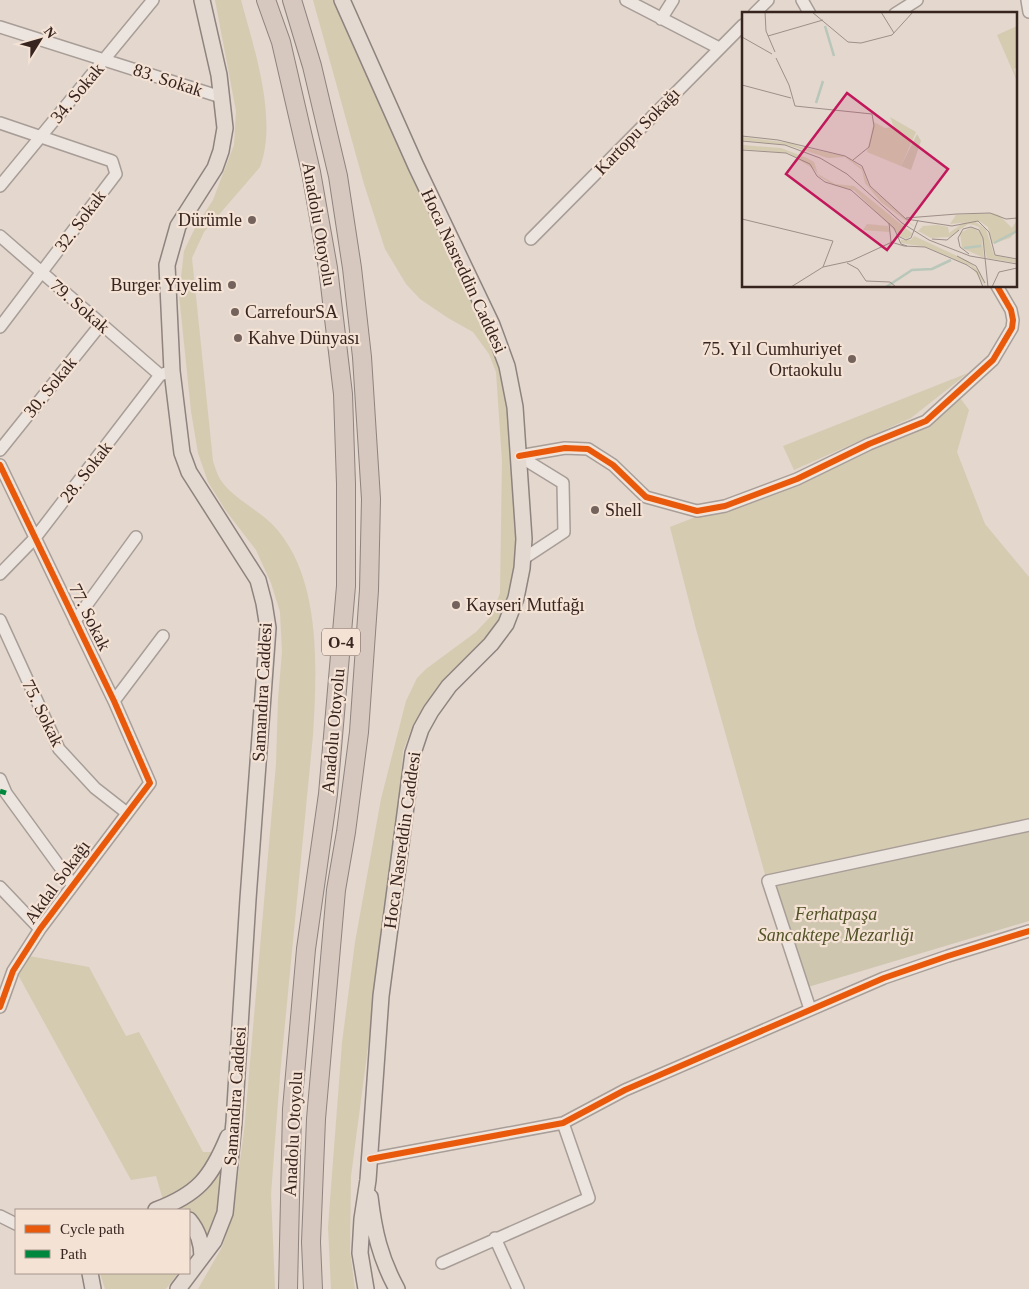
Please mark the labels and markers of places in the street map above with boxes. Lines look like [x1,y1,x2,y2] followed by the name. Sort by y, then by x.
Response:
[178,210,242,230] place label: Dürümle
[246,214,258,226] marker: Dürümle
[111,275,222,295] place label: Burger Yiyelim
[226,279,238,291] marker: Burger Yiyelim
[245,302,338,322] place label: CarrefourSA
[229,306,241,318] marker: CarrefourSA
[248,328,359,348] place label: Kahve Dünyası
[232,332,244,344] marker: Kahve Dünyası
[702,339,842,380] place label: 75. Yıl Cumhuriyet Ortaokulu
[846,353,858,365] marker: 75. Yıl Cumhuriyet Ortaokulu
[605,500,642,520] place label: Shell
[589,504,601,516] marker: Shell
[466,595,584,615] place label: Kayseri Mutfağı
[450,599,462,611] marker: Kayseri Mutfağı

